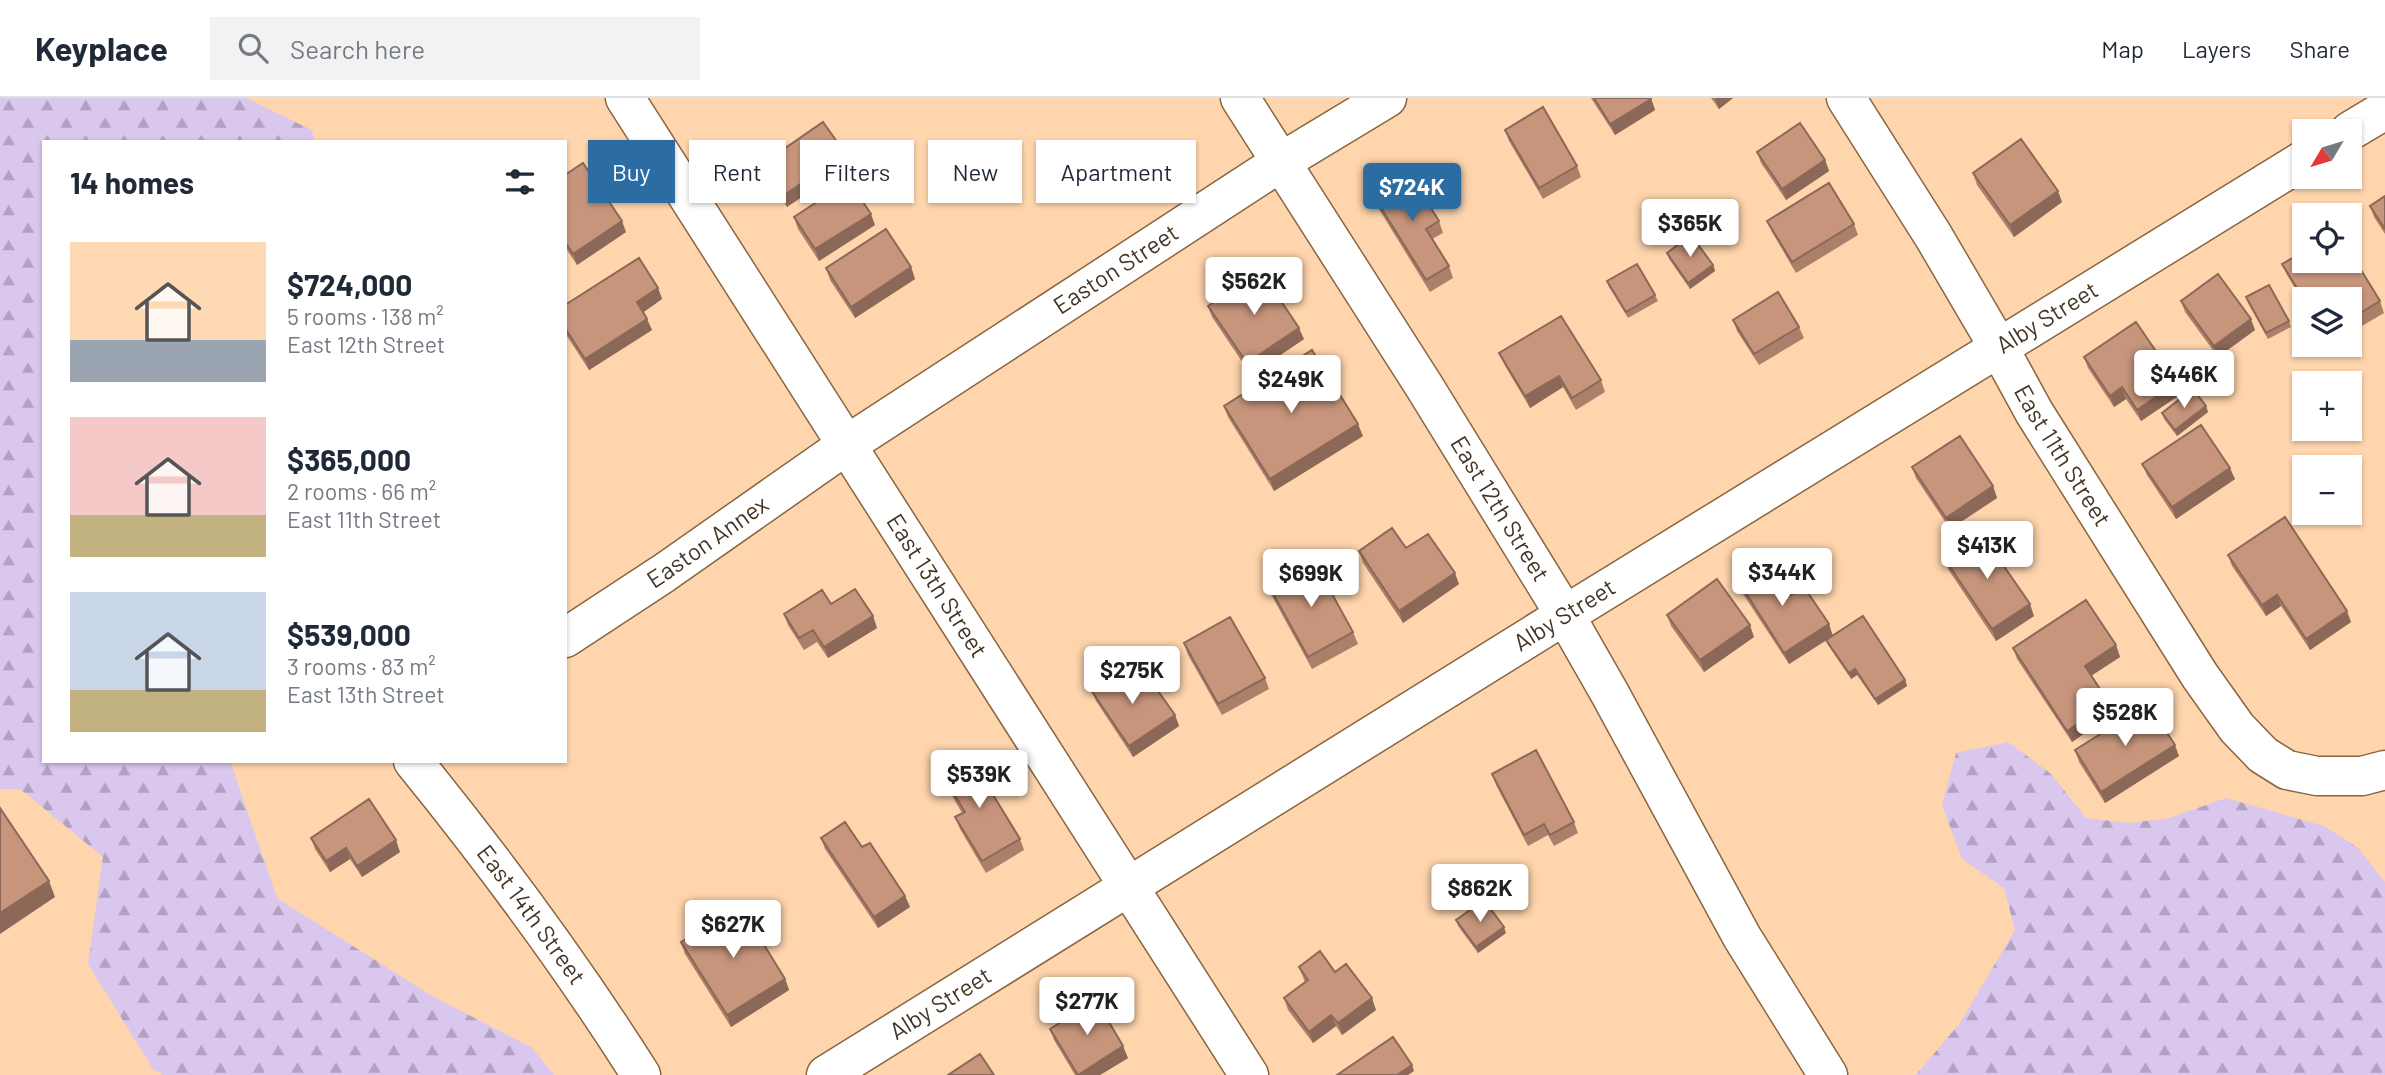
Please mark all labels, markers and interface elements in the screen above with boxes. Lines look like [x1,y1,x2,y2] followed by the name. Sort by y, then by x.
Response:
[210,17,700,80] search box
[35,28,168,68] text: Keyplace
[234,29,272,67] icon: search
[290,33,425,64] text: Search here
[2101,34,2144,63] text: Map
[2182,34,2251,63] text: Layers
[2289,34,2350,63] text: Share
[2292,119,2362,189] north arrow
[2292,119,2362,525] map controls
[588,140,675,203] chip: Buy
[689,140,786,203] chip: Rent
[800,140,914,203] chip: Filters
[928,140,1022,203] chip: New
[1036,140,1196,203] chip: Apartment
[501,163,539,201] icon: filters
[70,164,194,200] text: 14 homes
[1363,164,1461,223] pin: $724K
[1379,172,1445,200] text: $724K
[1641,200,1739,259] pin: $365K
[2292,203,2362,273] button: locate
[1658,208,1722,236] text: $365K
[1047,217,1183,319] street label: Easton Street
[1205,258,1303,317] pin: $562K
[287,266,412,302] text: $724,000
[1221,266,1287,294] text: $562K
[126,270,210,354] icon: home
[1990,274,2103,359] street label: Alby Street
[2292,287,2362,357] button: layers
[287,302,444,330] text: 5 rooms · 138 m²
[287,330,445,358] text: East 12th Street
[2135,350,2233,410] pin: $446K
[1242,356,1340,415] pin: $249K
[2150,359,2218,387] text: $446K
[1258,364,1324,392] text: $249K
[2292,371,2362,441] button: +
[2009,379,2118,531] street label: East 11th Street
[1445,430,1557,586] street label: East 12th Street
[287,441,411,477] text: $365,000
[126,445,210,529] icon: home
[2292,455,2362,525] button: −
[287,477,436,505] text: 2 rooms · 66 m²
[641,488,773,593] street label: Easton Annex
[287,505,441,533] text: East 11th Street
[881,508,994,662] street label: East 13th Street
[1938,522,2036,581] pin: $413K
[1957,530,2017,558] text: $413K
[1733,548,1831,608] pin: $344K
[1262,550,1360,609] pin: $699K
[1748,557,1816,585] text: $344K
[1279,558,1343,586] text: $699K
[1508,572,1620,657] street label: Alby Street
[287,616,411,652] text: $539,000
[126,620,210,704] icon: home
[1083,646,1181,706] pin: $275K
[287,652,436,680] text: 3 rooms · 83 m²
[1100,655,1164,683] text: $275K
[287,680,445,708] text: East 13th Street
[2076,688,2174,748] pin: $528K
[2092,697,2158,725] text: $528K
[930,750,1028,810] pin: $539K
[947,759,1011,787] text: $539K
[472,839,593,989] street label: East 14th Street
[1431,864,1529,924] pin: $862K
[1447,873,1513,901] text: $862K
[684,900,782,960] pin: $627K
[701,909,765,937] text: $627K
[884,960,996,1045] street label: Alby Street
[1038,978,1136,1037] pin: $277K
[1055,986,1119,1014] text: $277K

